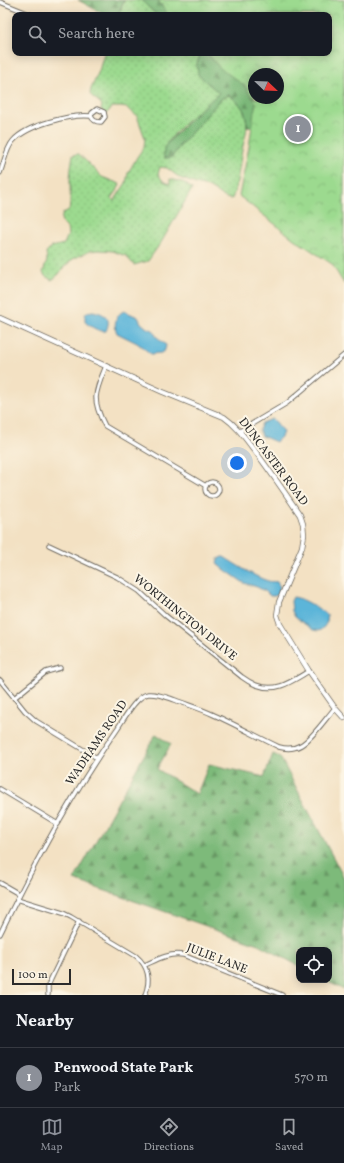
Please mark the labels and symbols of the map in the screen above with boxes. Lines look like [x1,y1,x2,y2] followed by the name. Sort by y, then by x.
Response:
[248,68,284,104] north arrow
[285,114,311,144] pin: 1
[235,415,312,510] street label: DUNCASTER ROAD
[227,453,247,473] your location
[130,571,240,665] street label: WORTHINGTON DRIVE
[62,697,132,789] street label: WADHAMS ROAD
[184,940,250,978] street label: JULIE LANE
[12,967,71,986] scale bar

